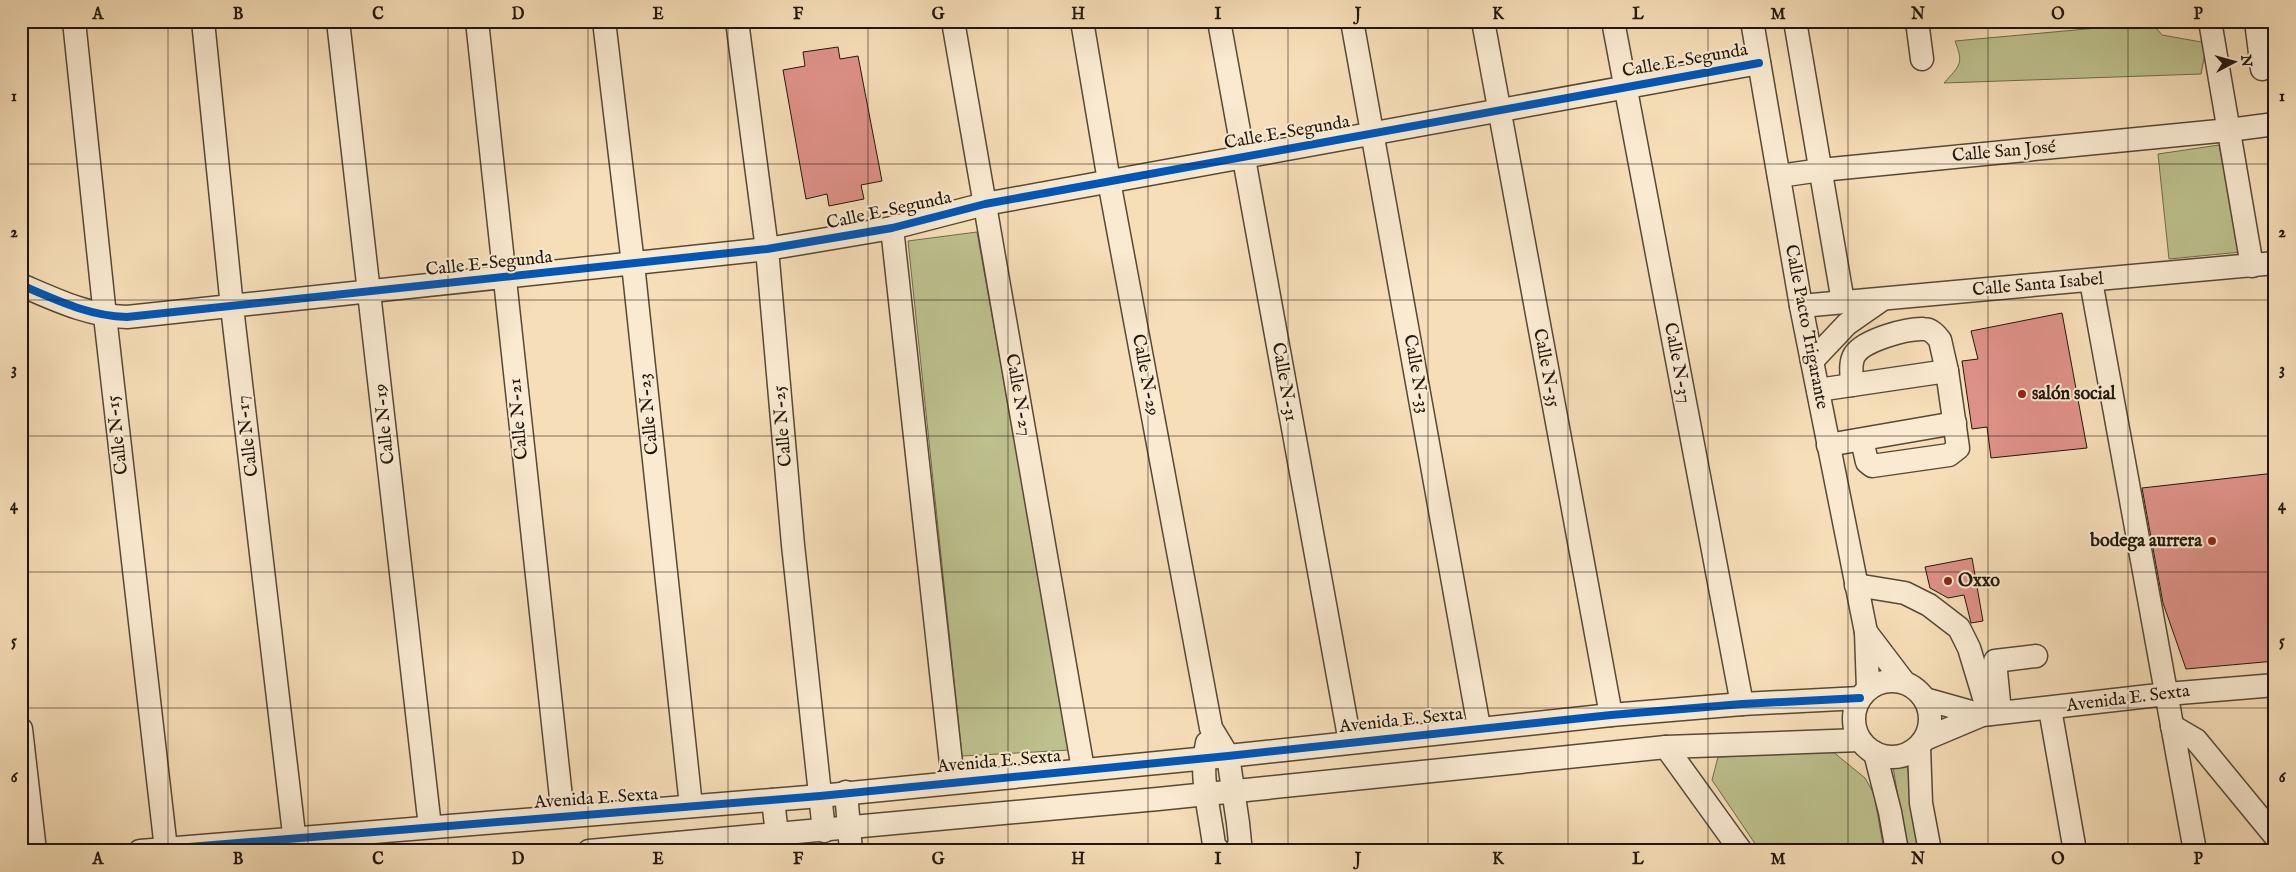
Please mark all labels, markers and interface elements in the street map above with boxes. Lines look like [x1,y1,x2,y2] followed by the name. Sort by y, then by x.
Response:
[92,5,105,25] text: A
[233,5,244,25] text: B
[372,5,384,25] text: C
[512,5,525,25] text: D
[652,5,664,25] text: E
[793,5,804,25] text: F
[932,5,945,25] text: G
[1071,5,1085,25] text: H
[1215,5,1222,25] text: I
[1353,5,1362,25] text: J
[1492,5,1505,25] text: K
[1632,5,1644,25] text: L
[1770,5,1786,25] text: M
[1910,5,1925,25] text: N
[2051,5,2065,25] text: O
[2193,5,2203,25] text: P
[2208,38,2258,88] north arrow
[1620,39,1750,83] street label: Calle E-Segunda
[2236,53,2256,68] text: N
[11,87,17,107] text: 1
[2279,87,2285,107] text: 1
[1222,111,1352,155] street label: Calle E-Segunda
[1951,136,2057,168] street label: Calle San José
[824,187,954,235] street label: Calle E-Segunda
[10,223,18,243] text: 2
[2278,223,2286,243] text: 2
[1779,243,1833,411] street label: Calle Pacto Trigarante
[425,246,554,282] street label: Calle E-Segunda
[1971,268,2105,302] street label: Calle Santa Isabel
[1658,321,1696,405] street label: Calle N-37
[1527,327,1565,410] street label: Calle N-35
[1126,332,1164,418] street label: Calle N-29
[1398,333,1434,415] street label: Calle N-33
[1266,341,1302,423] street label: Calle N-31
[999,352,1037,438] street label: Calle N-27
[11,360,17,380] text: 3
[2279,360,2285,380] text: 3
[633,372,665,456] street label: Calle N-23
[504,377,534,461] street label: Calle N-21
[369,382,401,466] street label: Calle N-19
[2032,383,2116,406] place label: salón social
[768,384,798,468] street label: Calle N-25
[2016,388,2028,400] marker: salón social
[102,394,134,476] street label: Calle N-15
[232,394,264,478] street label: Calle N-17
[10,496,19,516] text: 4
[2278,496,2287,516] text: 4
[2089,530,2203,553] place label: bodega aurrera
[2206,535,2218,547] marker: bodega aurrera
[1958,570,2000,593] place label: Oxxo
[1942,575,1954,587] marker: Oxxo
[11,632,17,652] text: 5
[2279,632,2285,652] text: 5
[2064,680,2191,718] street label: Avenida E. Sexta
[1337,703,1464,739] street label: Avenida E. Sexta
[935,745,1062,779] street label: Avenida E. Sexta
[11,768,19,788] text: 6
[2279,768,2287,788] text: 6
[532,783,659,815] street label: Avenida E. Sexta
[92,850,105,870] text: A
[233,850,244,870] text: B
[372,850,384,870] text: C
[512,850,525,870] text: D
[652,850,664,870] text: E
[793,850,804,870] text: F
[932,850,945,870] text: G
[1071,850,1085,870] text: H
[1215,850,1222,870] text: I
[1353,850,1362,870] text: J
[1492,850,1505,870] text: K
[1632,850,1644,870] text: L
[1770,850,1786,870] text: M
[1910,850,1925,870] text: N
[2051,850,2065,870] text: O
[2193,850,2203,870] text: P

